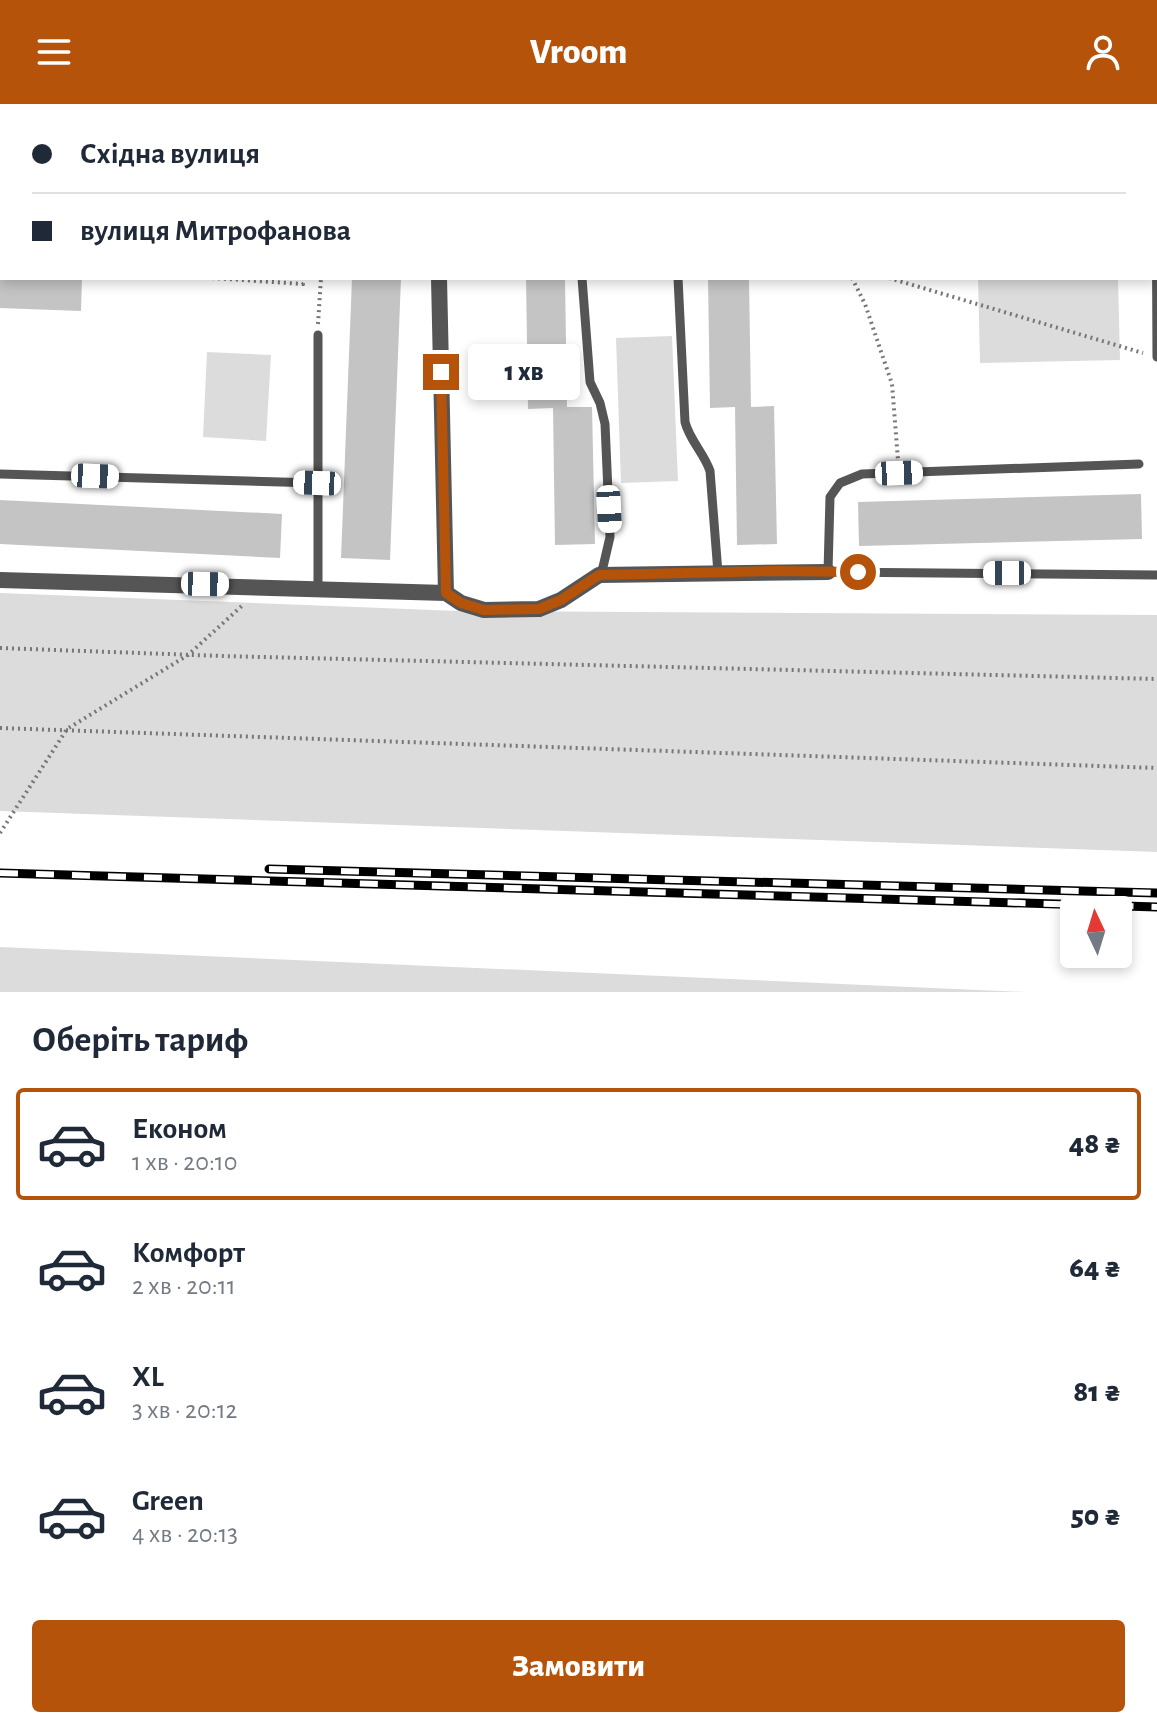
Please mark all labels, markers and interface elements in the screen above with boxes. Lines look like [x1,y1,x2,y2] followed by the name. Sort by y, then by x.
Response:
[32,30,76,74] icon: menu
[1081,30,1125,74] icon: person
[530,34,627,70] text: Vroom
[80,139,260,169] text: Східна вулиця
[80,216,351,246] text: вулиця Митрофанова
[469,344,581,400] callout: 1 хв
[423,354,459,390] route end
[505,359,543,385] text: 1 хв
[875,460,923,486] car
[71,463,119,489] car
[293,470,341,496] car
[596,484,622,534] car
[840,554,876,590] route start
[983,561,1031,585] car
[181,572,229,596] car
[1060,896,1132,968] north arrow
[1060,896,1132,968] map controls
[32,1022,248,1058] text: Оберіть тариф
[36,1108,108,1180] icon: car
[132,1114,227,1144] text: Економ
[1069,1129,1121,1159] text: 48 ₴
[132,1149,238,1175] text: 1 хв · 20:10
[36,1232,108,1304] icon: car
[132,1238,245,1268] text: Комфорт
[1069,1253,1121,1283] text: 64 ₴
[132,1273,236,1299] text: 2 хв · 20:11
[36,1356,108,1428] icon: car
[132,1362,164,1392] text: XL
[1073,1377,1121,1407] text: 81 ₴
[132,1397,237,1423] text: 3 хв · 20:12
[36,1480,108,1552] icon: car
[132,1486,204,1516] text: Green
[1071,1501,1121,1531] text: 50 ₴
[132,1521,238,1547] text: 4 хв · 20:13
[32,1620,1125,1712] button: Замовити

